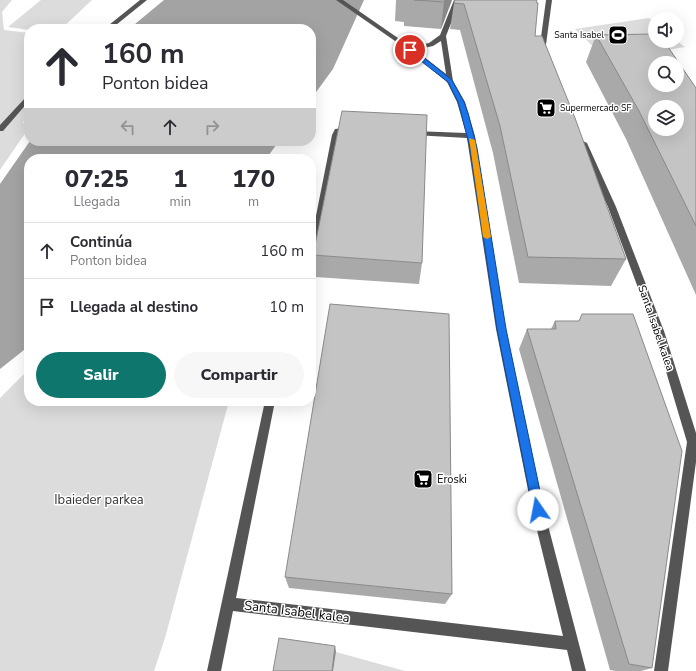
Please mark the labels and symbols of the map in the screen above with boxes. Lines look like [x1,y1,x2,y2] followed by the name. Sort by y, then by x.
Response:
[607,24,629,46] sports icon: Santa Isabel
[554,29,604,41] place label: Santa Isabel
[393,33,427,67] pin
[535,97,557,119] supermarket icon: Supermercado SF
[560,102,631,114] place label: Supermercado SF
[634,283,678,373] street label: Santa Isabel kalea
[412,468,434,490] supermarket icon: Eroski
[437,472,467,487] place label: Eroski
[517,489,559,531] position arrow
[54,491,144,509] park label: Ibaieder parkea
[243,597,351,627] street label: Santa Isabel kalea

